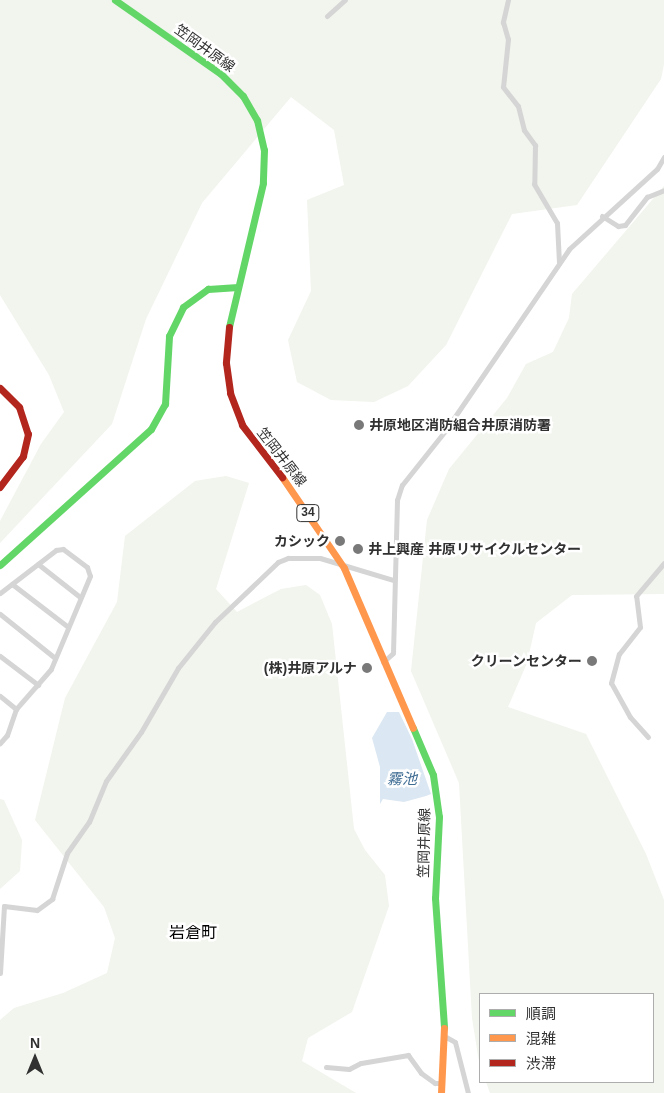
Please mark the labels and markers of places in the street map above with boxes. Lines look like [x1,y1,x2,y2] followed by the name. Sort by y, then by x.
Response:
[369,417,551,433] place label: 井原地区消防組合井原消防署
[353,419,365,431] marker: 井原地区消防組合井原消防署
[274,533,330,549] place label: カシック
[334,535,346,547] marker: カシック
[368,541,582,557] place label: 井上興産 井原リサイクルセンター
[352,543,364,555] marker: 井上興産 井原リサイクルセンター
[470,653,582,669] place label: クリーンセンター
[586,655,598,667] marker: クリーンセンター
[264,660,357,676] place label: (株)井原アルナ
[361,662,373,674] marker: (株)井原アルナ

